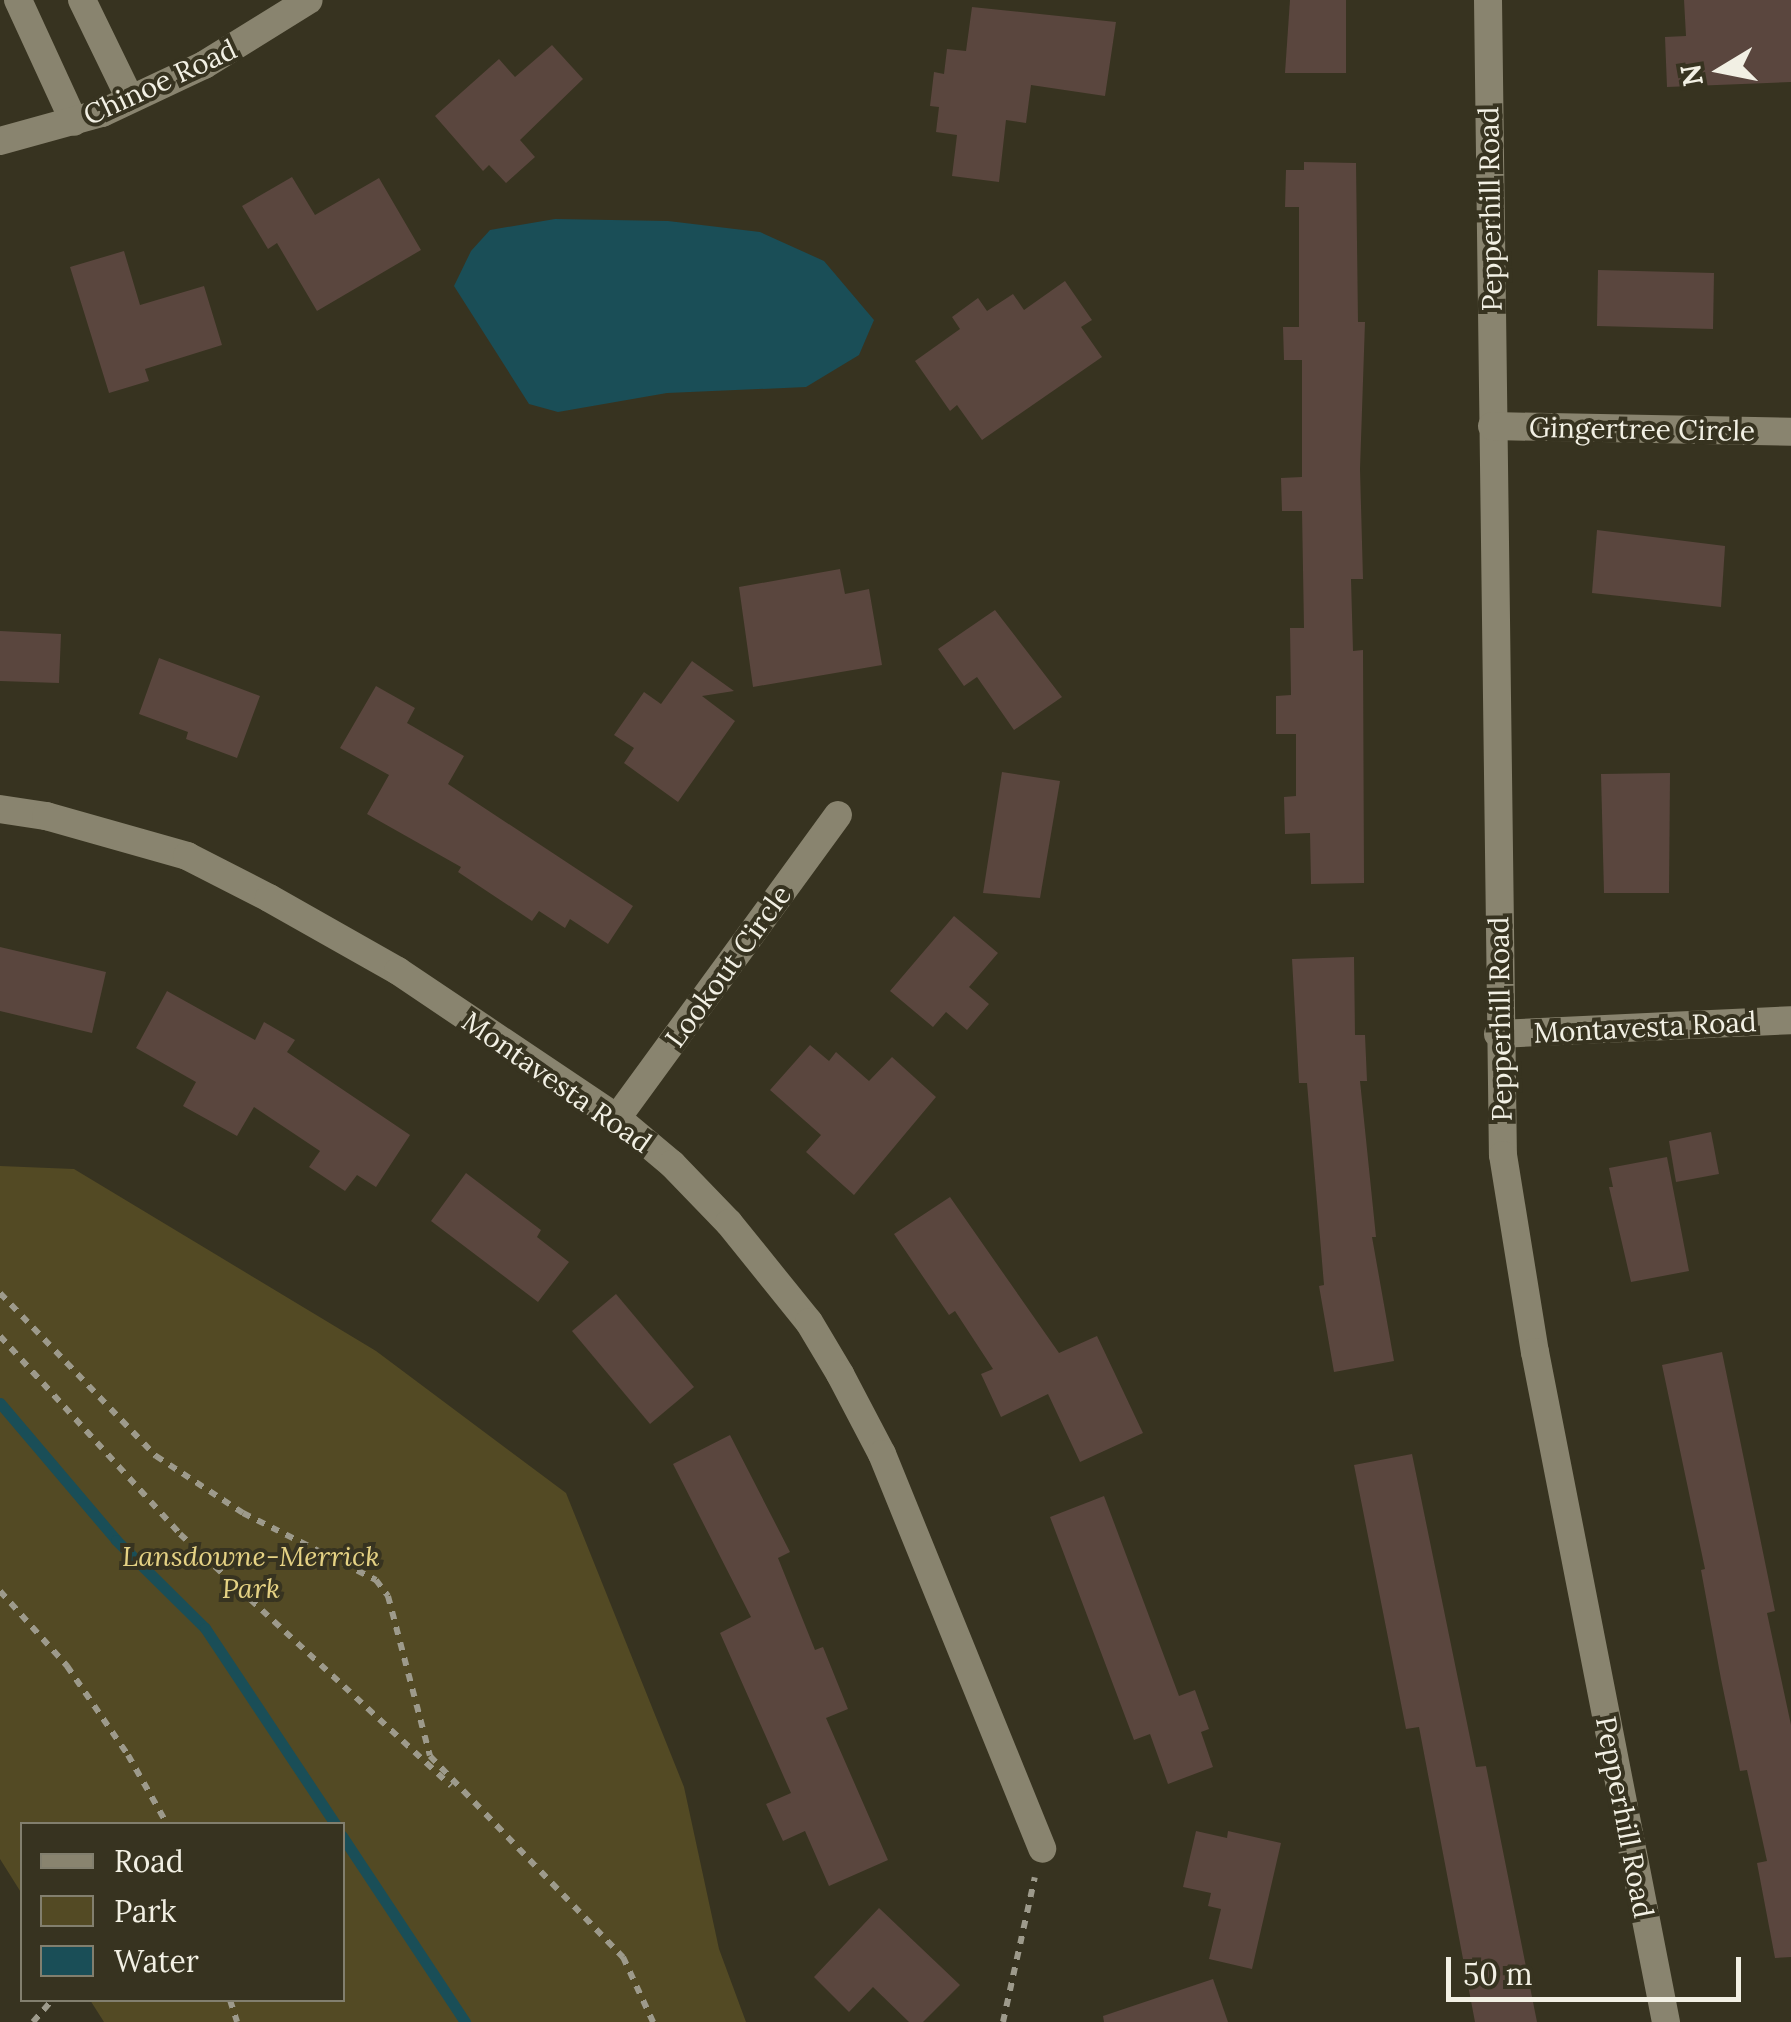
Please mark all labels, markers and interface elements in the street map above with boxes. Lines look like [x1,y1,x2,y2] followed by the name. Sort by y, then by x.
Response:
[1671,20,1771,120] north arrow
[78,32,242,132] street label: Chinoe Road
[1672,61,1711,89] text: N
[1471,106,1509,312] street label: Pepperhill Road
[1529,410,1755,448] street label: Gingertree Circle
[658,878,798,1054] street label: Lookout Circle
[1481,916,1519,1122] street label: Pepperhill Road
[456,1004,658,1160] street label: Montavesta Road
[1533,1004,1757,1050] street label: Montavesta Road
[122,1539,380,1605] park label: Lansdowne-Merrick Park
[1589,1713,1661,1921] street label: Pepperhill Road
[20,1822,345,2002] legend
[114,1842,184,1880] text: Road
[114,1892,176,1930] text: Park
[1451,1937,1746,1999] scale bar
[114,1942,199,1980] text: Water
[1463,1955,1533,1993] text: 50 m

